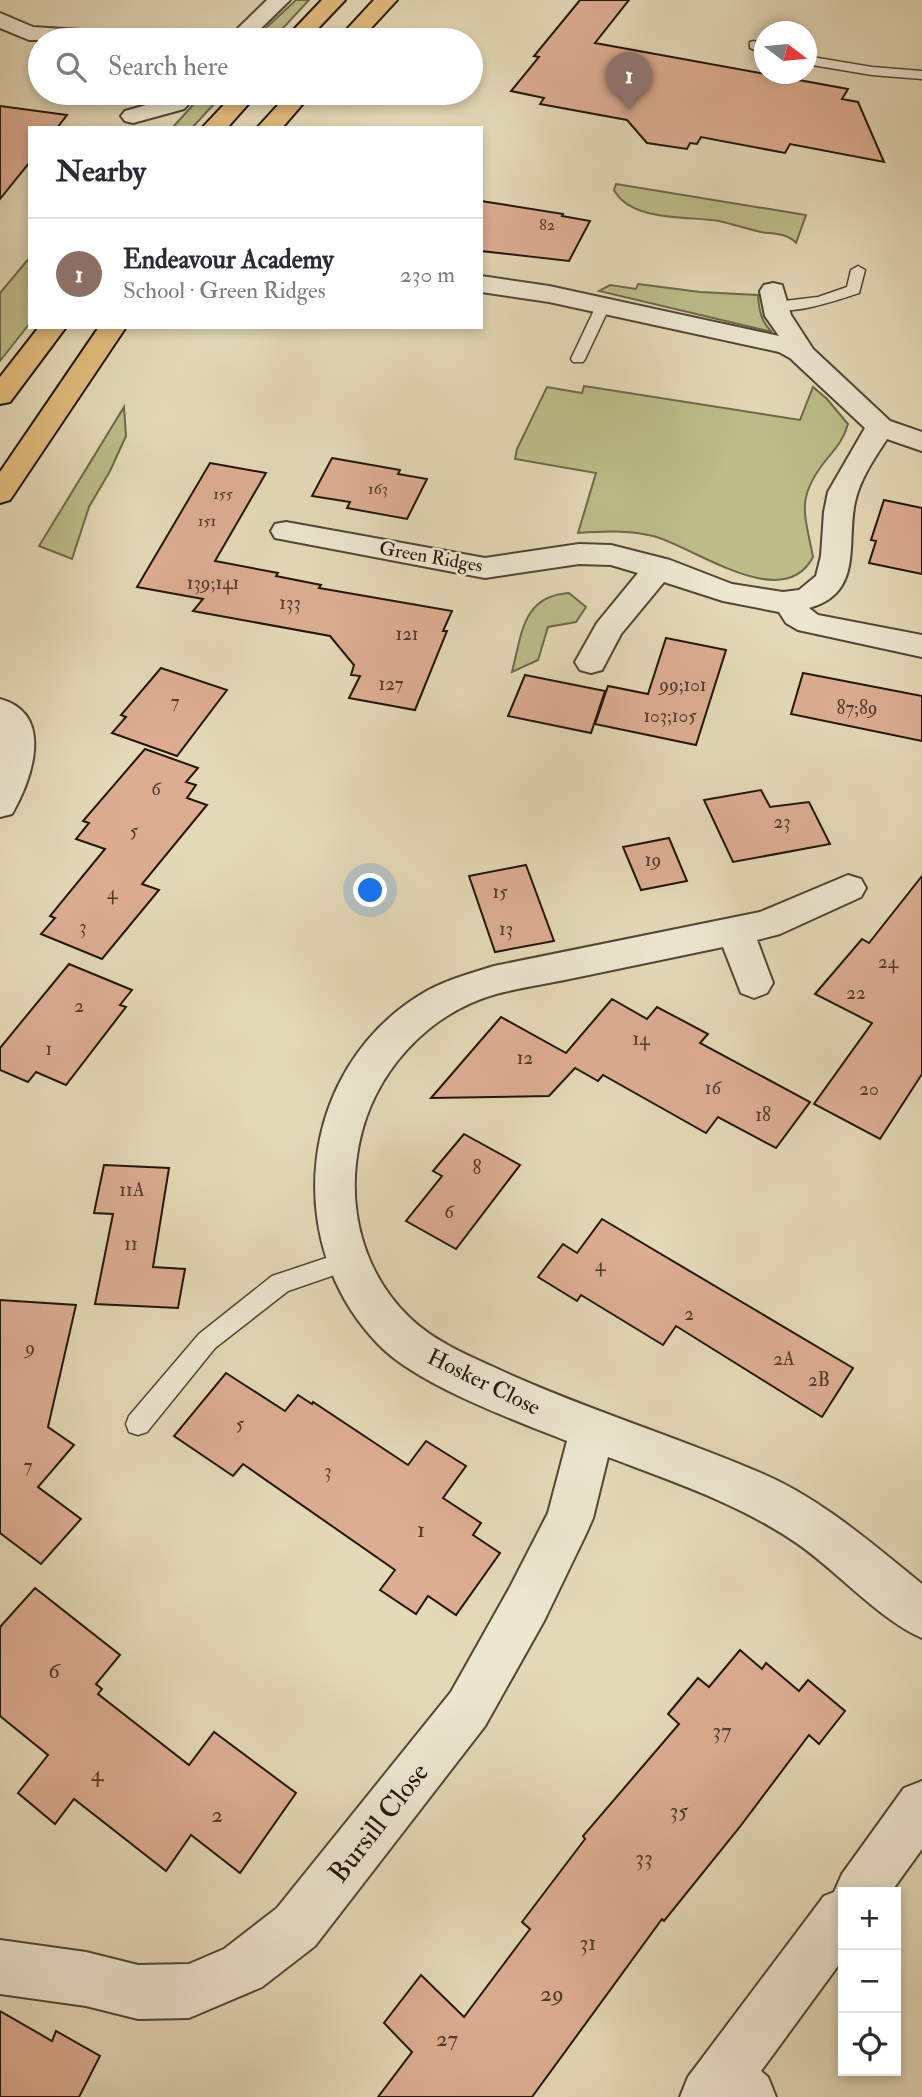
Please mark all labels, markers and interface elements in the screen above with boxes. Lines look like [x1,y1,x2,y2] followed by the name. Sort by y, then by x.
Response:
[754,21,817,84] north arrow
[28,28,483,105] search box
[52,48,90,86] icon: search
[108,51,228,83] text: Search here
[606,52,652,110] pin: 1
[56,153,146,190] text: Nearby
[539,215,555,235] house number: 82
[123,244,334,276] text: Endeavour Academy
[75,260,83,289] text: 1
[400,260,455,289] text: 230 m
[123,276,326,305] text: School · Green Ridges
[368,479,388,499] house number: 163
[213,484,233,504] house number: 155
[198,511,216,531] house number: 151
[378,536,484,578] street label: Green Ridges
[187,571,239,595] house number: 139;141
[279,591,301,615] house number: 133
[395,622,419,646] house number: 121
[378,672,404,696] house number: 127
[657,673,707,697] house number: 99;101
[171,690,180,714] house number: 7
[836,696,878,720] house number: 87;89
[643,704,697,728] house number: 103;105
[151,777,162,801] house number: 6
[774,810,790,834] house number: 23
[130,819,139,843] house number: 5
[645,848,661,872] house number: 19
[353,873,387,907] your location
[492,880,508,904] house number: 15
[107,881,118,905] house number: 4
[79,915,87,939] house number: 3
[499,917,513,941] house number: 13
[878,950,899,974] house number: 24
[846,981,866,1005] house number: 22
[74,994,84,1018] house number: 2
[632,1027,650,1051] house number: 14
[46,1037,52,1061] house number: 1
[517,1046,533,1070] house number: 12
[705,1076,723,1100] house number: 16
[859,1077,879,1101] house number: 20
[755,1103,771,1127] house number: 18
[473,1156,482,1180] house number: 8
[119,1178,145,1202] house number: 11A
[444,1200,455,1224] house number: 6
[124,1232,138,1256] house number: 11
[595,1253,606,1277] house number: 4
[684,1302,694,1326] house number: 2
[23,1336,35,1360] house number: 9
[423,1342,546,1422] street label: Hosker Close
[773,1347,795,1371] house number: 2A
[808,1368,830,1392] house number: 2B
[236,1412,245,1436] house number: 5
[24,1454,33,1478] house number: 7
[324,1459,332,1483] house number: 3
[417,1515,425,1544] house number: 1
[48,1656,61,1685] house number: 6
[712,1716,732,1745] house number: 37
[321,1756,437,1890] street label: Bursill Close
[91,1759,105,1788] house number: 4
[670,1796,688,1825] house number: 35
[211,1800,223,1829] house number: 2
[635,1843,653,1872] house number: 33
[838,1887,901,2076] map controls
[838,1887,901,1950] button: +
[579,1928,597,1957] house number: 31
[838,1950,901,2013] button: −
[540,1979,564,2008] house number: 29
[838,2013,901,2076] button: locate
[436,2024,459,2053] house number: 27

